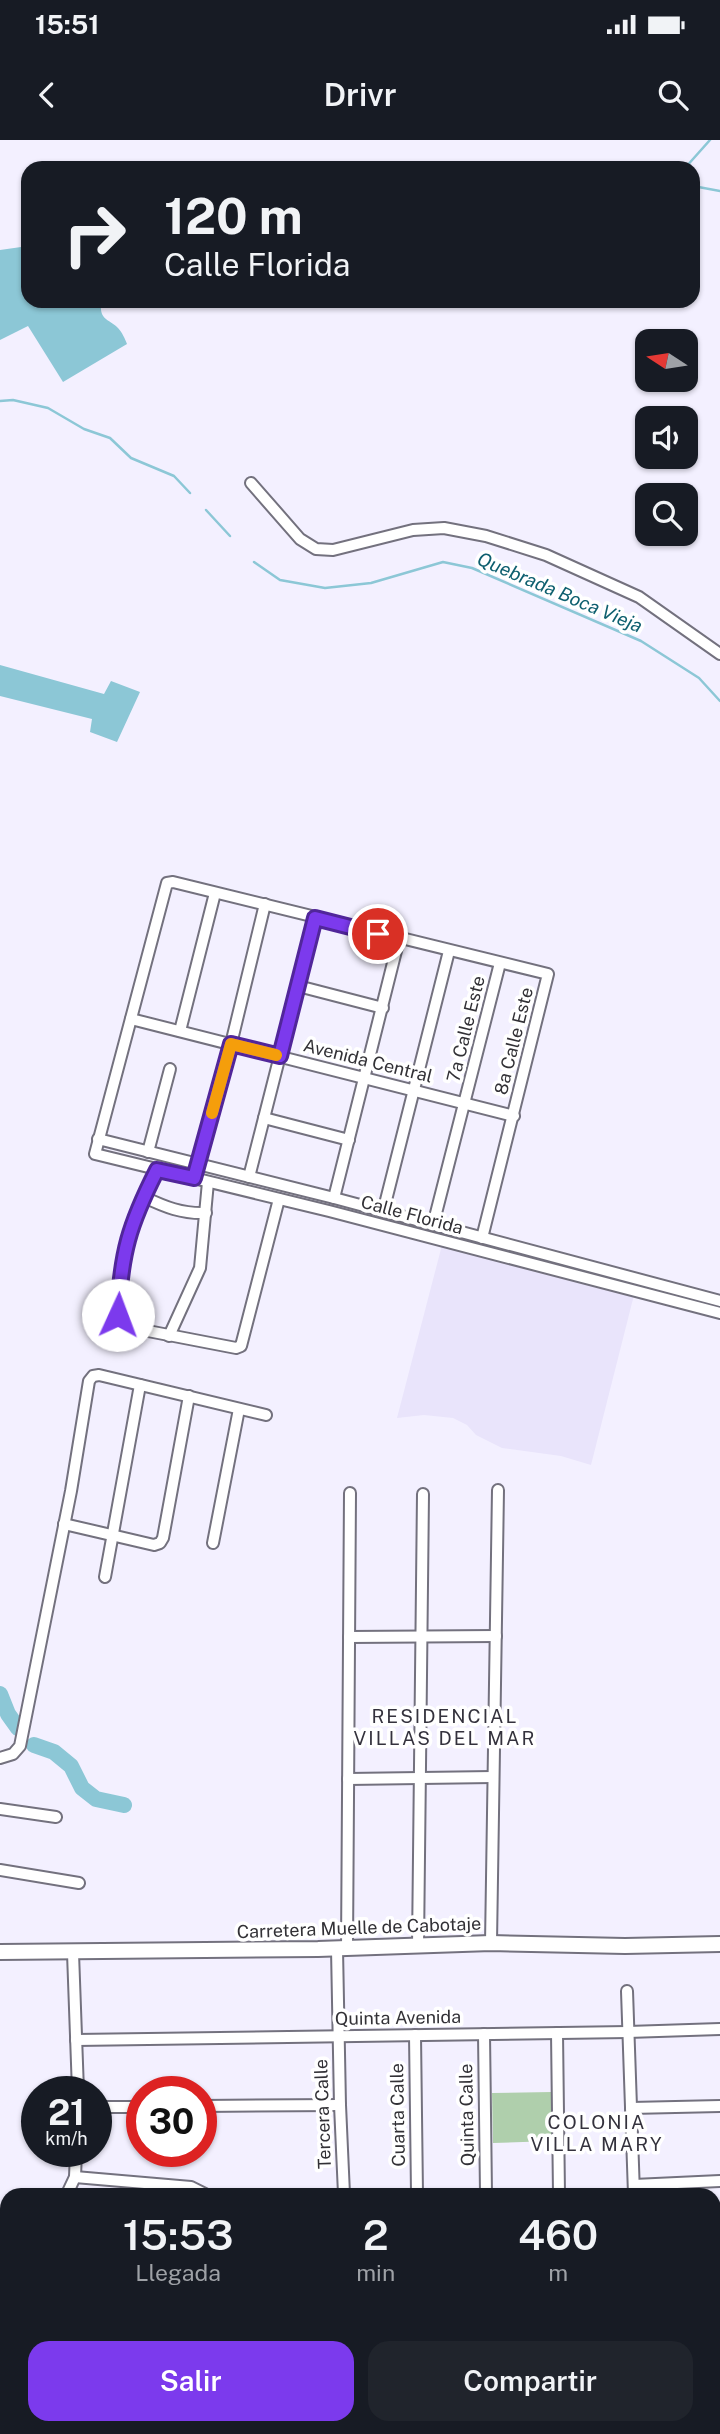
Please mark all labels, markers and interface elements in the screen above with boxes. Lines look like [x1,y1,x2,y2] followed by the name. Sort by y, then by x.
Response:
[35,9,99,40] text: 15:51
[28,76,66,114] icon: back
[323,76,397,113] text: Drivr
[654,76,692,114] icon: search
[164,187,303,245] text: 120 m
[49,189,140,280] icon: right
[164,246,351,283] text: Calle Florida
[635,329,698,392] north arrow
[635,329,698,546] map controls
[635,406,698,469] button: sound
[635,483,698,546] button: search
[474,547,646,637] water label: Quebrada Boca Vieja
[348,904,408,964] pin
[359,915,397,953] icon: arrive
[442,974,489,1084] street label: 7a Calle Este
[490,985,537,1097] street label: 8a Calle Este
[301,1034,435,1087] street label: Avenida Central
[359,1191,466,1238] street label: Calle Florida
[81,1278,155,1352] position arrow
[354,1705,536,1749] district label: RESIDENCIAL VILLAS DEL MAR
[236,1913,482,1942] street label: Carretera Muelle de Cabotaje
[335,2006,461,2029] street label: Quinta Avenida
[310,2059,335,2169] street label: Tercera Calle
[386,2063,409,2167] street label: Cuarta Calle
[455,2064,478,2166] street label: Quinta Calle
[126,2076,217,2167] speed limit sign: 30
[48,2092,85,2133] text: 21
[531,2111,664,2155] district label: COLONIA VILLA MARY
[45,2128,88,2149] text: km/h
[123,2210,233,2259] text: 15:53
[363,2210,389,2259] text: 2
[518,2210,598,2259] text: 460
[135,2259,221,2286] text: Llegada
[356,2259,395,2286] text: min
[548,2259,568,2286] text: m
[28,2341,354,2421] button: Salir
[368,2341,693,2421] button: Compartir

